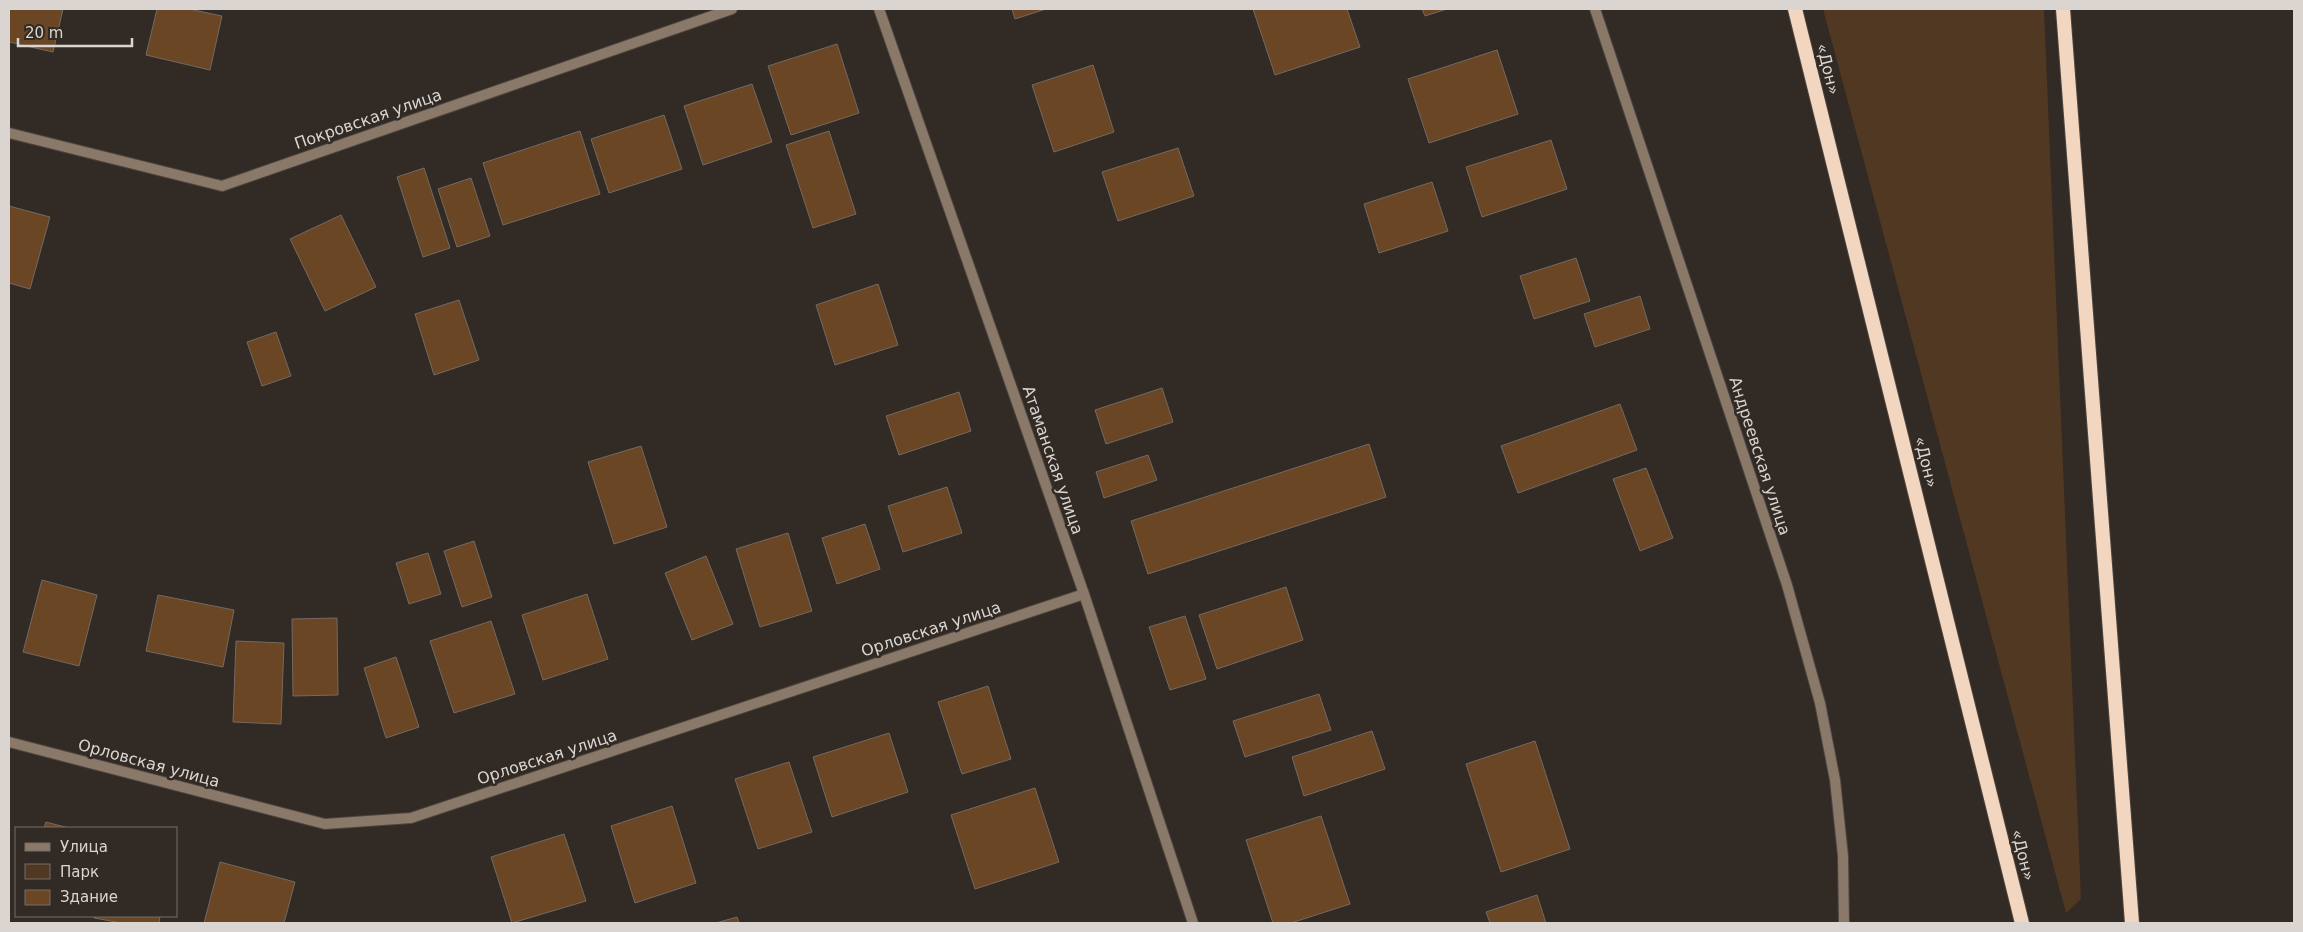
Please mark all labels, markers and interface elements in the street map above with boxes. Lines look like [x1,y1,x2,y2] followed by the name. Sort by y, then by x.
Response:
[18,15,131,47] scale bar
[25,24,63,42] text: 20 m
[1812,41,1844,97] street label: «Дон»
[292,85,444,153] street label: Покровская улица
[1725,374,1795,538] street label: Андреевская улица
[1019,383,1087,537] street label: Атаманская улица
[1910,434,1942,490] street label: «Дон»
[859,597,1003,661] street label: Орловская улица
[475,725,619,789] street label: Орловская улица
[76,735,222,791] street label: Орловская улица
[15,827,178,917] legend
[2007,827,2039,883] street label: «Дон»
[60,838,108,856] text: Улица
[60,863,99,881] text: Парк
[60,888,118,906] text: Здание

